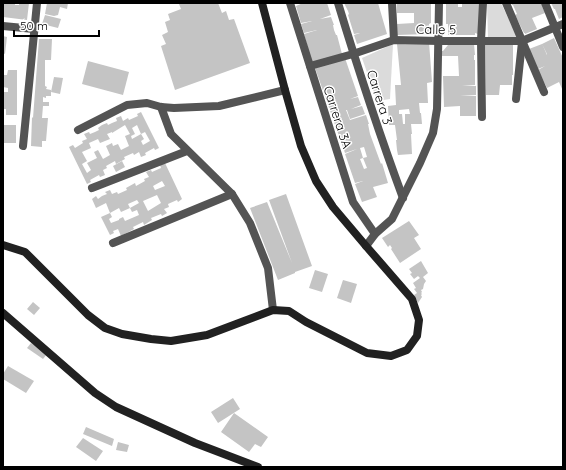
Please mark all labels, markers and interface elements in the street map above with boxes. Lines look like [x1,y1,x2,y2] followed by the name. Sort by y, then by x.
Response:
[14,12,99,38] scale bar
[20,18,48,33] text: 50 m
[416,21,456,37] street label: Calle 5
[364,68,396,127] street label: Carrera 3
[320,84,356,151] street label: Carrera 3A

